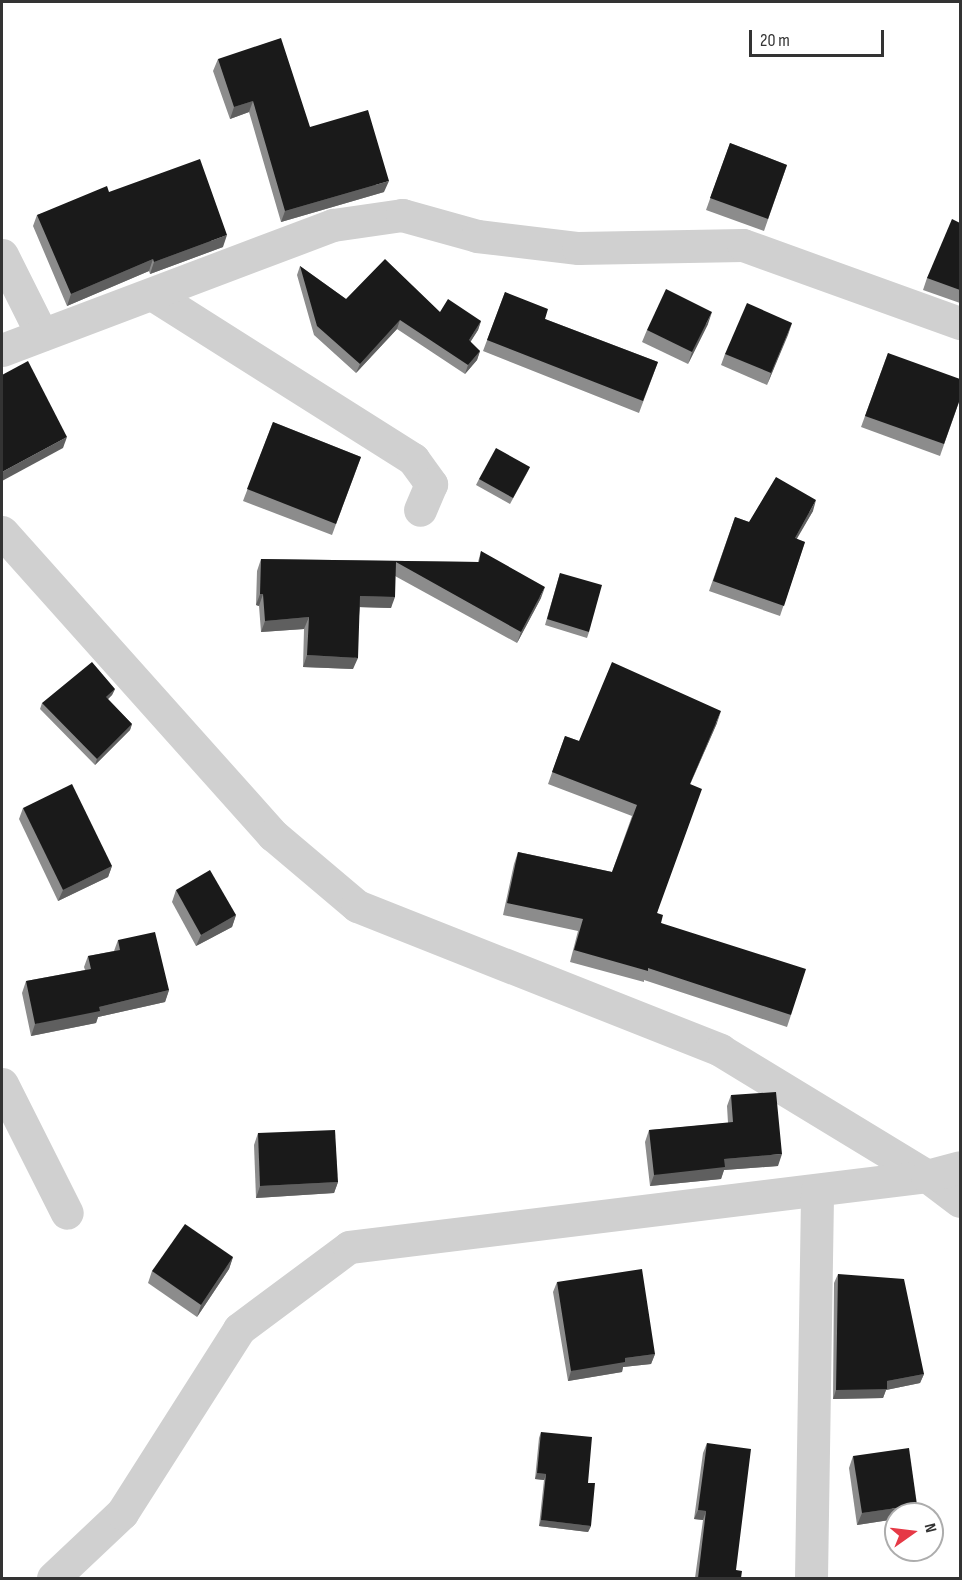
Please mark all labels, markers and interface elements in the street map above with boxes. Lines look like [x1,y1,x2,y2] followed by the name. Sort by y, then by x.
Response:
[752,18,887,56] scale bar
[760,30,790,51] text: 20 m
[884,1502,944,1562] north arrow
[920,1522,940,1534] text: N

